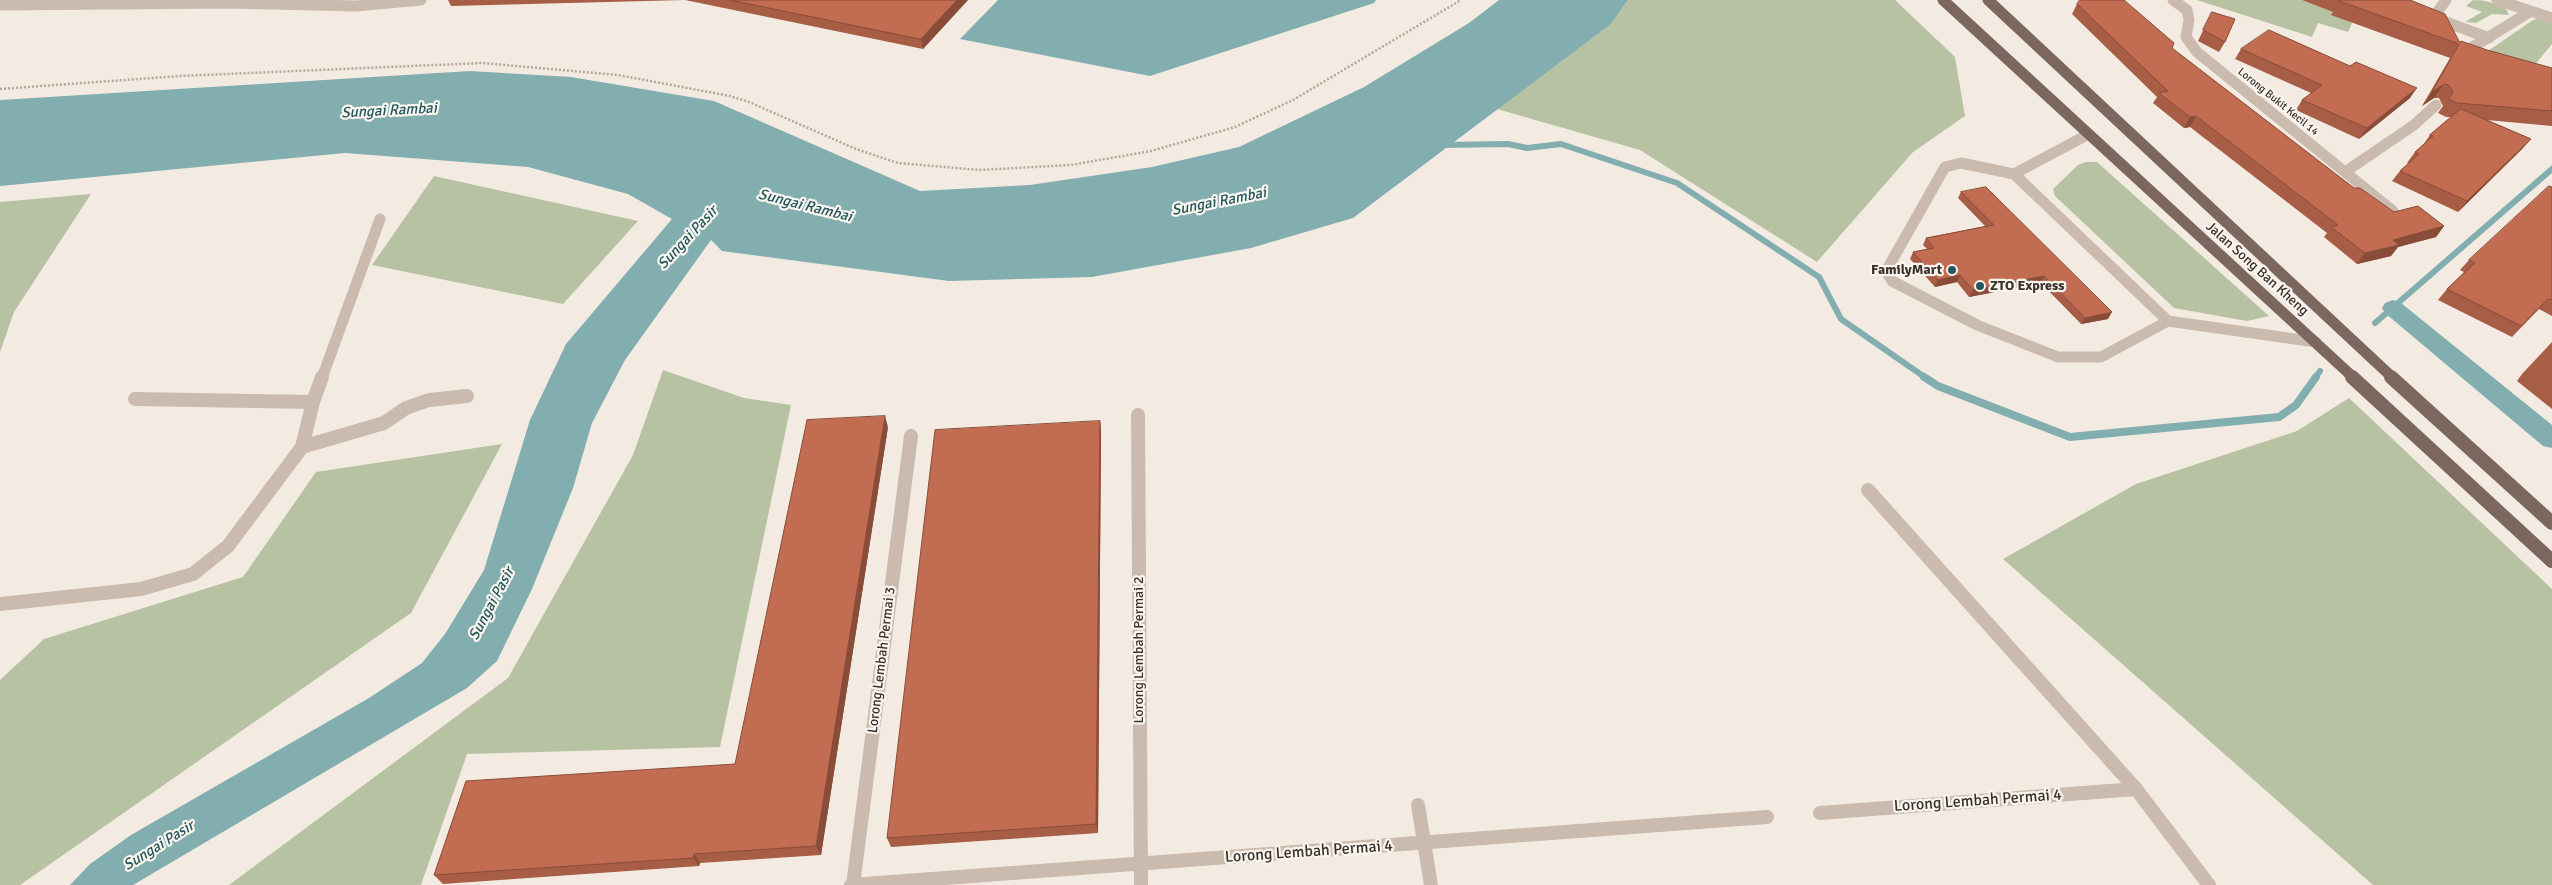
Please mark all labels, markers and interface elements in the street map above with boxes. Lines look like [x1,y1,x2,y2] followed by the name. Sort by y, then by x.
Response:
[2235,65,2321,139] street label: Lorong Bukit Kecil 14
[341,100,437,122] water label: Sungai Rambai
[1170,184,1268,220] water label: Sungai Rambai
[756,186,854,226] water label: Sungai Rambai
[654,203,722,273] water label: Sungai Pasir
[2202,218,2312,320] street label: Jalan Song Ban Kheng
[1871,262,1942,278] place label: FamilyMart
[1946,264,1958,276] marker: FamilyMart
[1990,278,2064,294] place label: ZTO Express
[1974,280,1986,292] marker: ZTO Express
[465,565,519,643] water label: Sungai Pasir
[1131,576,1147,724] street label: Lorong Lembah Permai 2
[865,586,899,734] street label: Lorong Lembah Permai 3
[1893,786,2063,816] street label: Lorong Lembah Permai 4
[120,817,198,875] water label: Sungai Pasir
[1224,837,1394,867] street label: Lorong Lembah Permai 4

